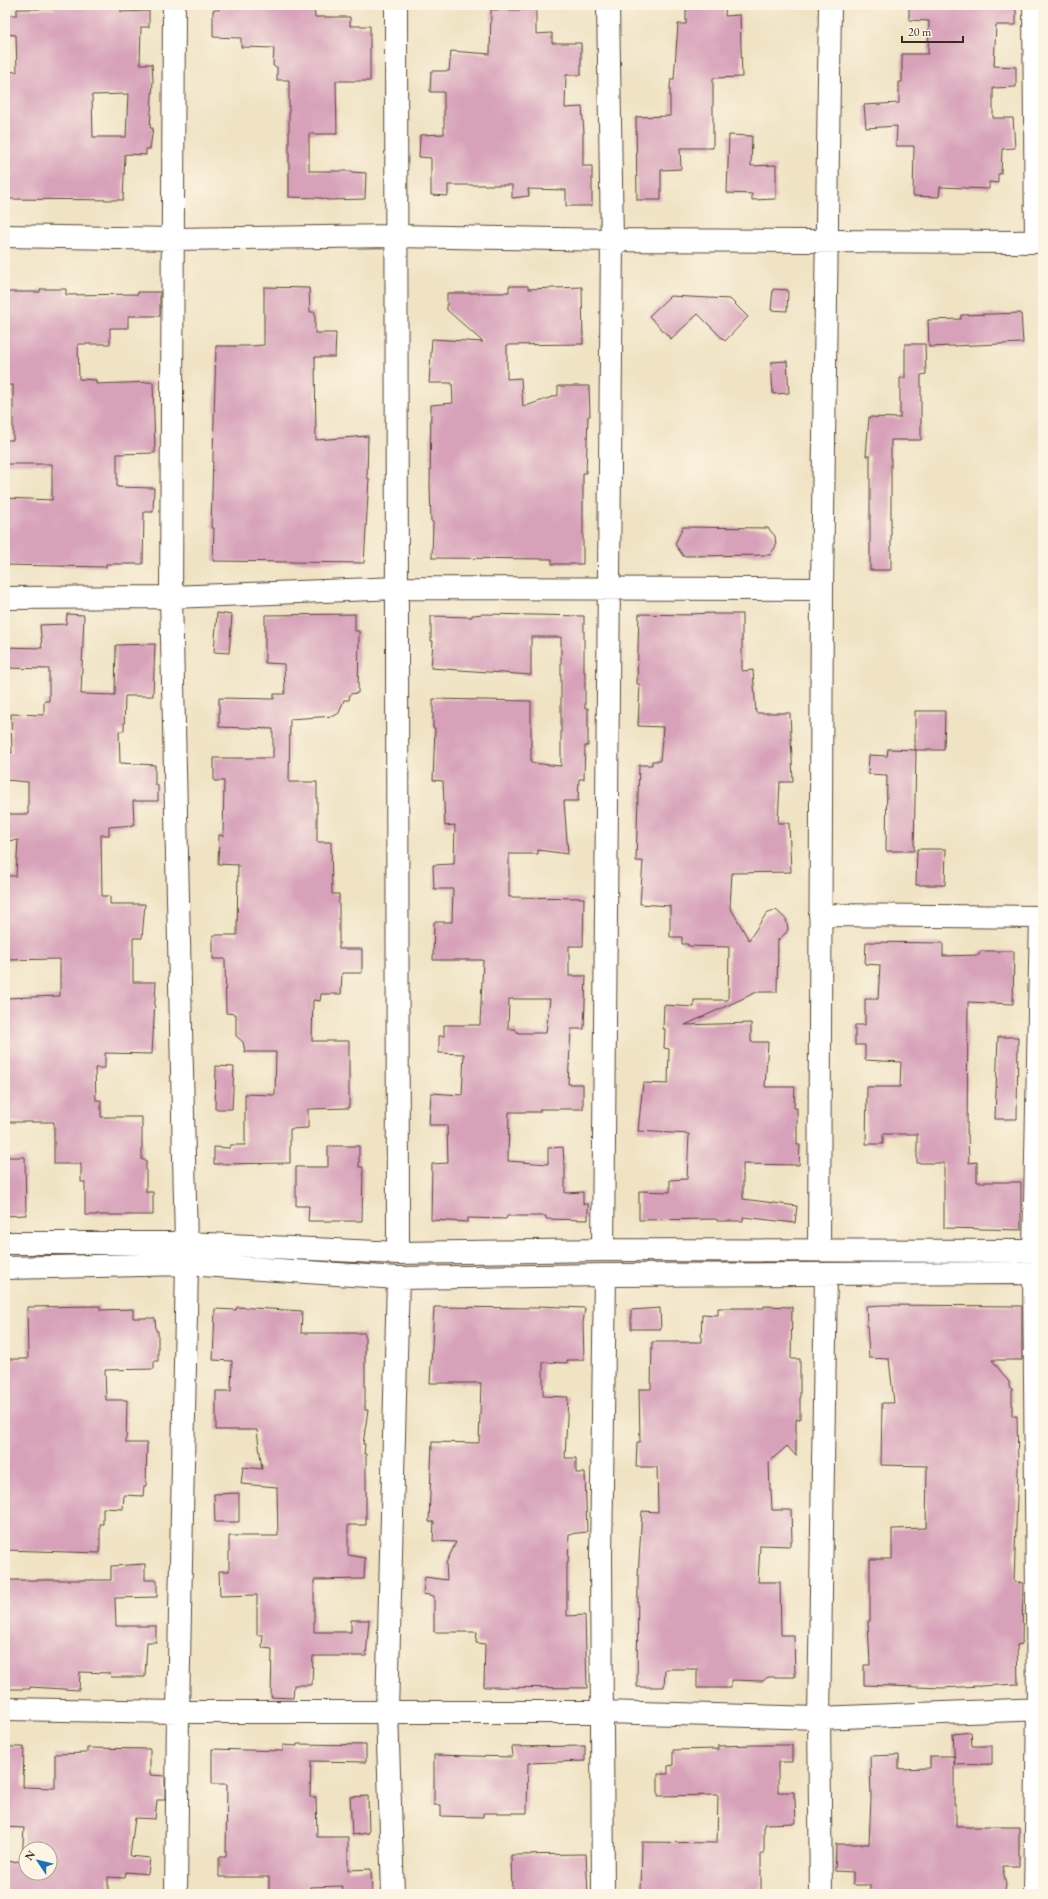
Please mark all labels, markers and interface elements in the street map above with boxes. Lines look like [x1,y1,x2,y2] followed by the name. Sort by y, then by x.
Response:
[902,18,963,44] scale bar
[908,24,932,40] text: 20 m
[18,1841,58,1881] north arrow
[22,1848,38,1863] text: N

